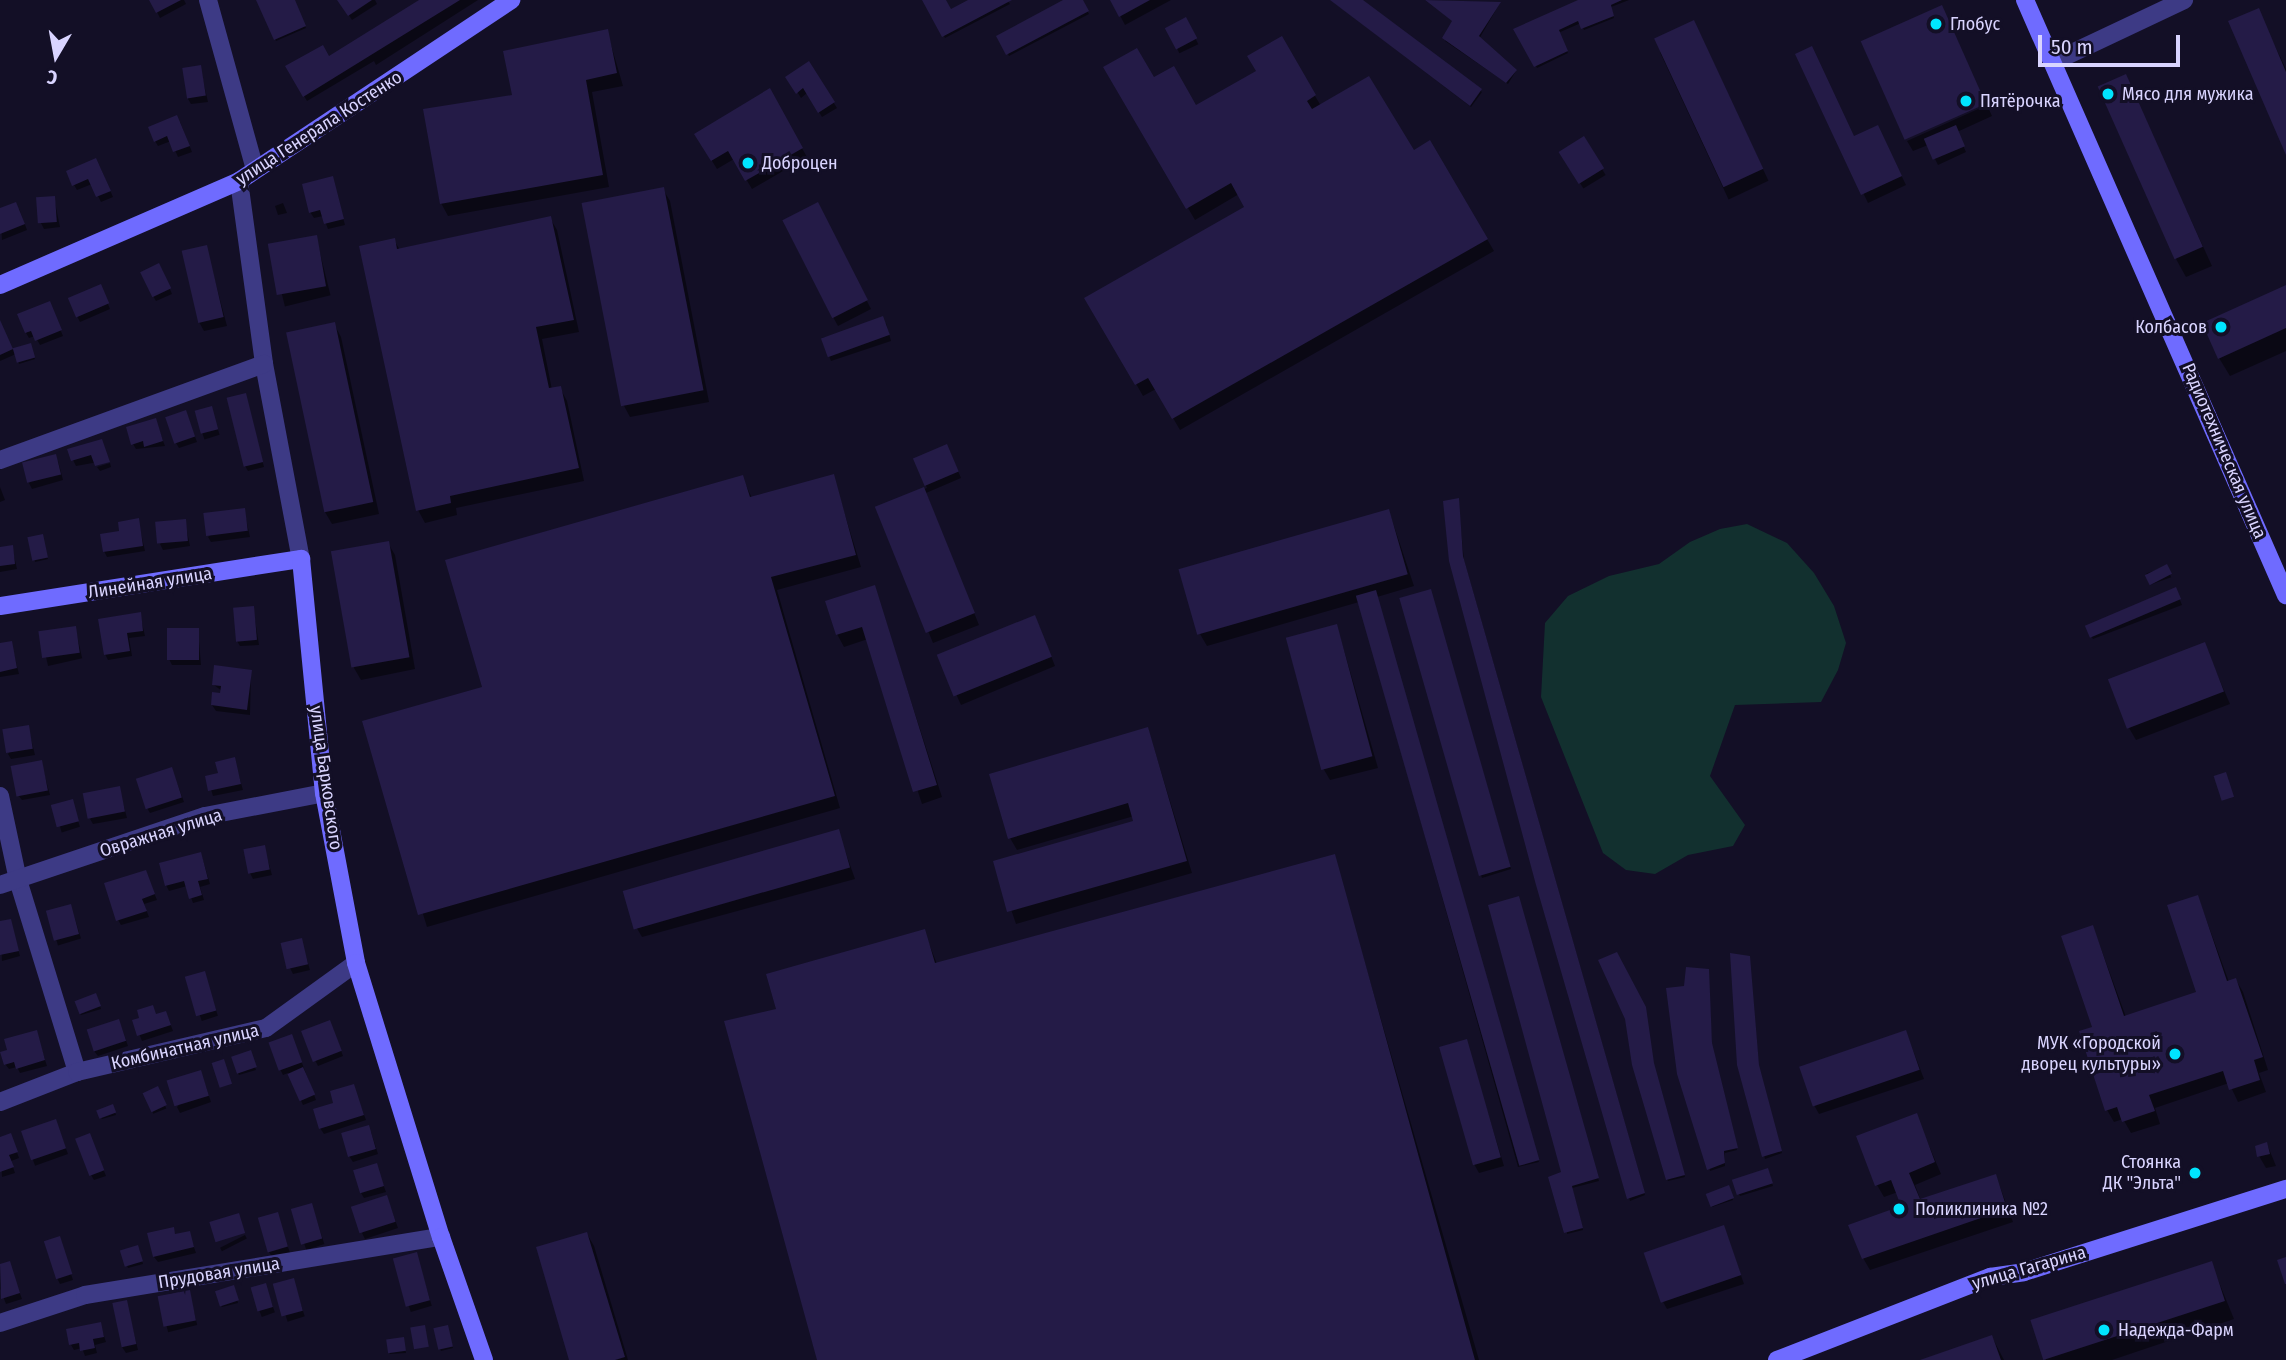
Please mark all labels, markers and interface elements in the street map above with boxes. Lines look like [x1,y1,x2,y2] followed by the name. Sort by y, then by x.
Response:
[1950,13,2000,35] place label: Глобус
[1928,16,1944,32] marker: Глобус
[21,21,91,91] north arrow
[2041,21,2183,65] scale bar
[2051,34,2093,60] text: 50 m
[45,65,59,89] text: С
[232,66,406,190] street label: улица Генерала Костенко
[2122,83,2253,105] place label: Мясо для мужика
[2100,86,2116,102] marker: Мясо для мужика
[1980,90,2060,112] place label: Пятёрочка
[1958,93,1974,109] marker: Пятёрочка
[762,152,838,174] place label: Доброцен
[740,155,756,171] marker: Доброцен
[2135,316,2207,338] place label: Колбасов
[2213,319,2229,335] marker: Колбасов
[2177,360,2271,542] street label: Радиотехническая улица
[87,563,213,603] street label: Линейная улица
[305,705,347,851] street label: улица Барковского
[97,804,225,862] street label: Овражная улица
[109,1020,261,1074] street label: Комбинатная улица
[2022,1033,2161,1076] place label: МУК «Городской дворец культуры»
[2167,1046,2183,1062] marker: МУК «Городской дворец культуры»
[2103,1152,2181,1194] place label: Стоянка ДК "Эльта"
[2187,1165,2203,1181] marker: Стоянка ДК "Эльта"
[1915,1198,2048,1220] place label: Поликлиника №2
[1889,1199,1909,1219] marker: Поликлиника №2
[1970,1241,2088,1295] street label: улица Гагарина
[157,1253,281,1293] street label: Прудовая улица
[2118,1319,2234,1341] place label: Надежда-Фарм
[2096,1322,2112,1338] marker: Надежда-Фарм

